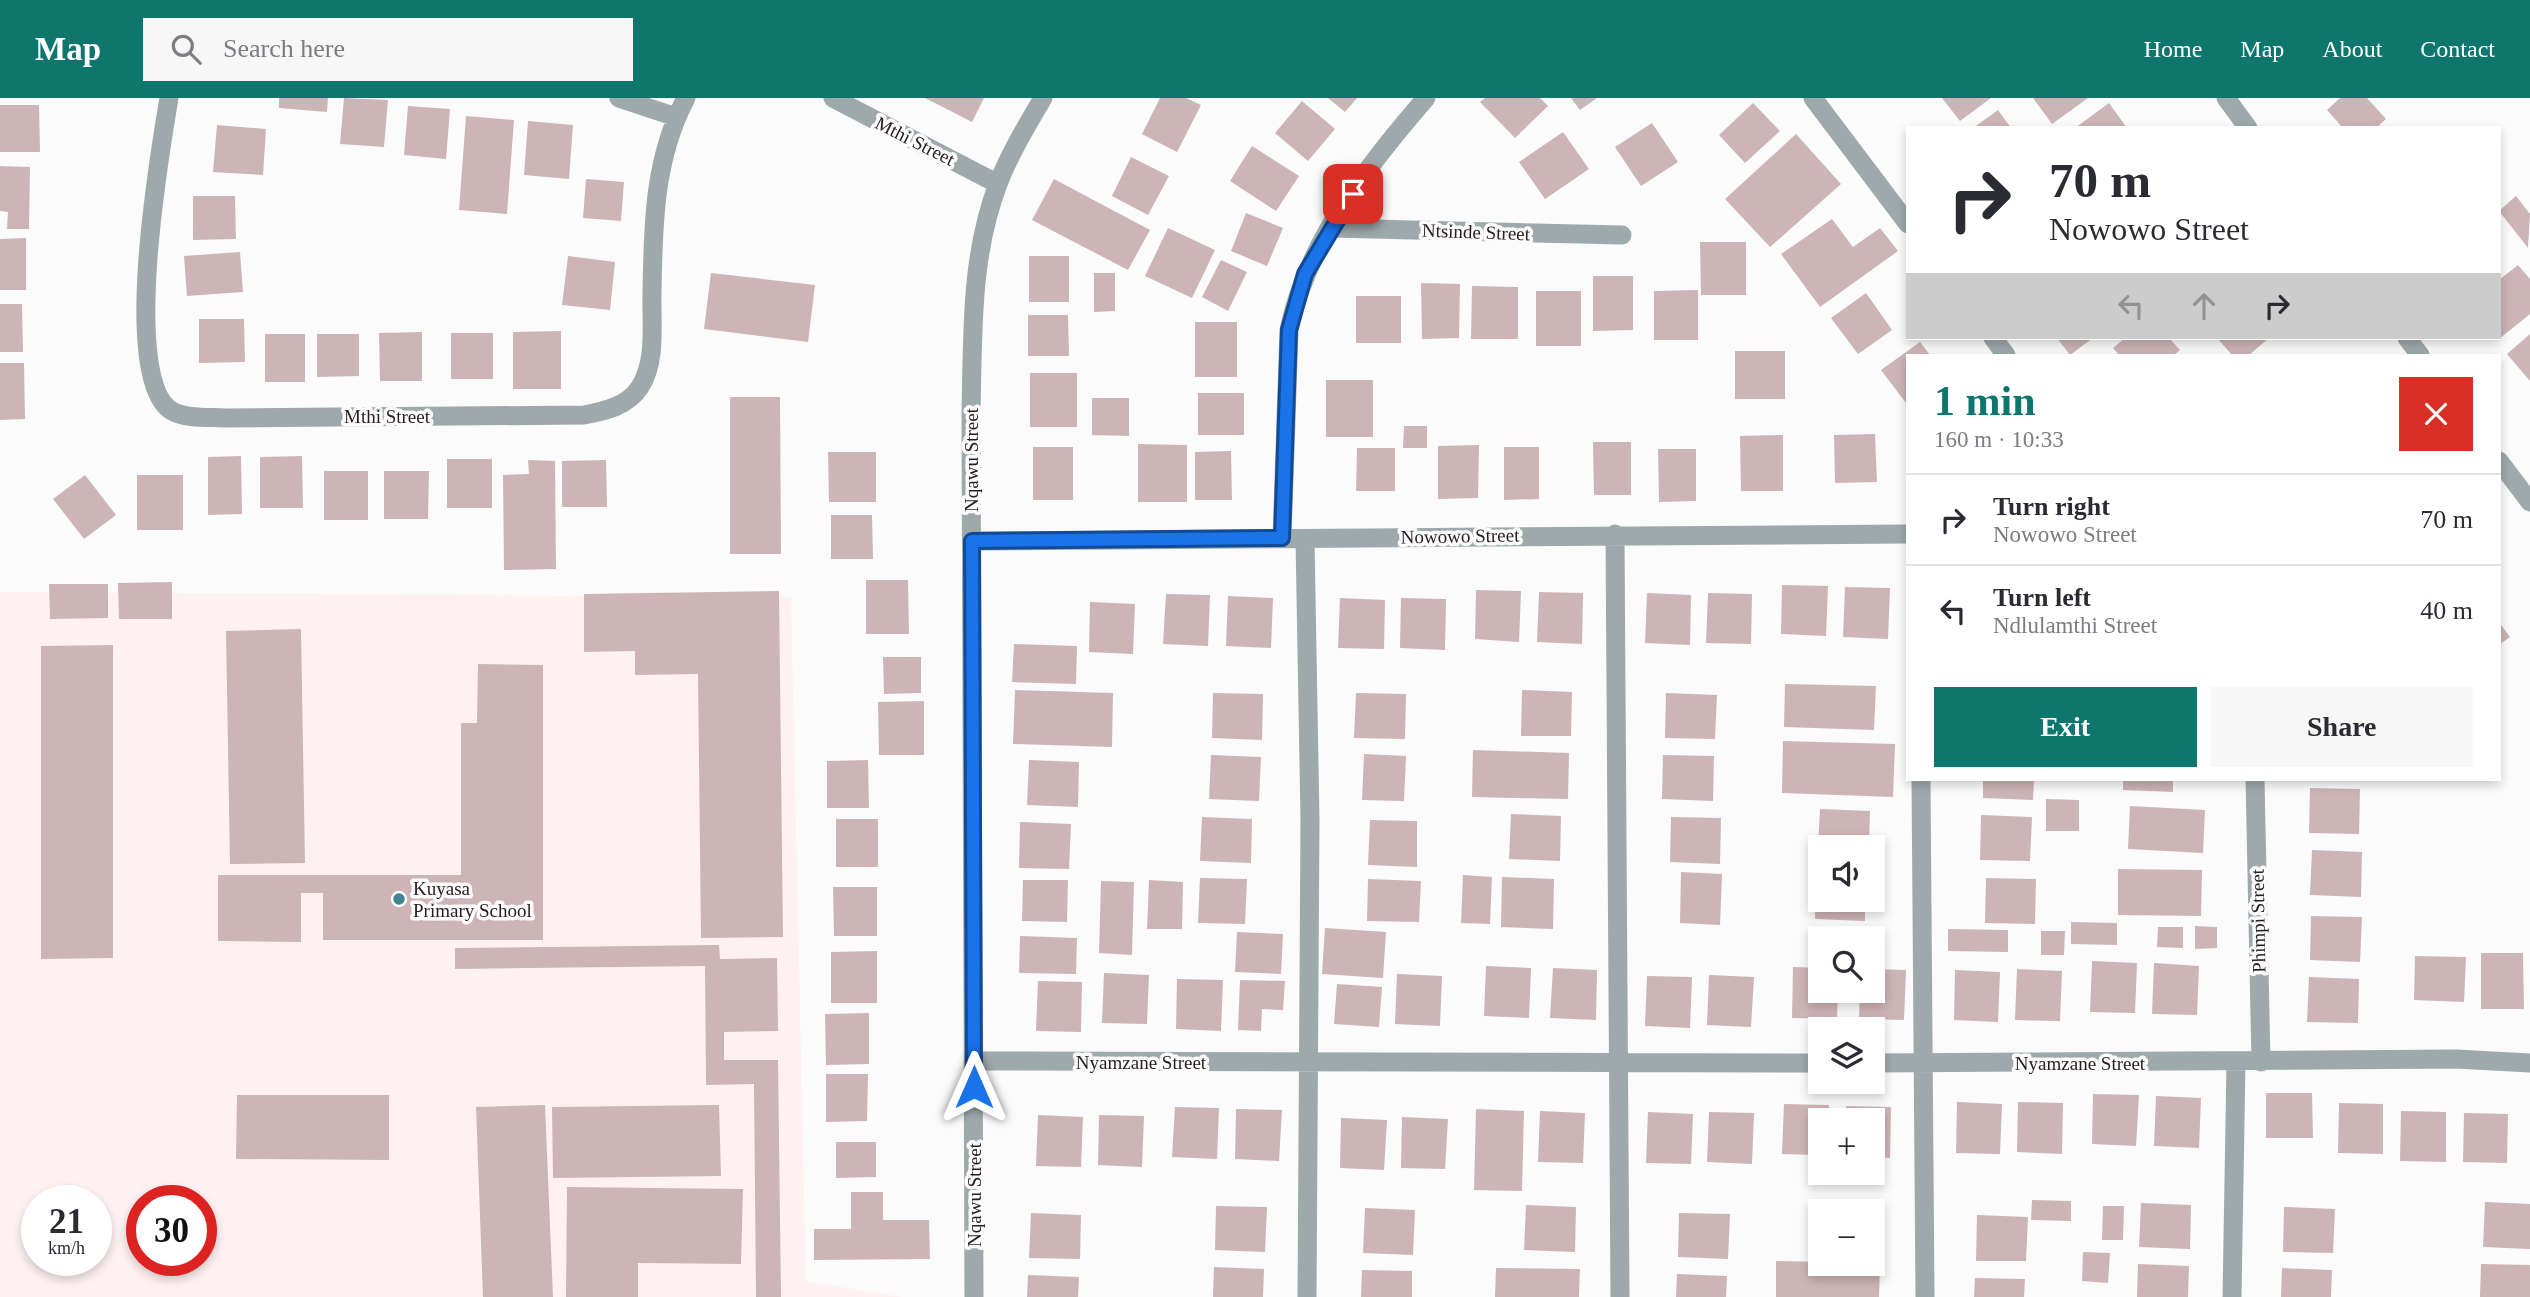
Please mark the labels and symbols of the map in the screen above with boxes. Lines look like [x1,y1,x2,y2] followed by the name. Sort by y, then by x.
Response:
[872,112,959,170] street label: Mthi Street
[1323,164,1383,224] pin
[1422,220,1531,244] street label: Ntsinde Street
[344,406,431,427] street label: Mthi Street
[961,407,982,512] street label: Nqawu Street
[1400,524,1520,548] street label: Nowowo Street
[2247,868,2269,973] street label: Phimpi Street
[413,878,532,921] place label: Kuyasa Primary School
[391,891,407,907] marker: Kuyasa Primary School
[937,1050,1011,1124] position arrow
[1076,1052,1207,1073] street label: Nyamzane Street
[2015,1053,2146,1074] street label: Nyamzane Street
[964,1142,985,1247] street label: Nqawu Street
[126,1185,217,1276] speed limit sign: 30

